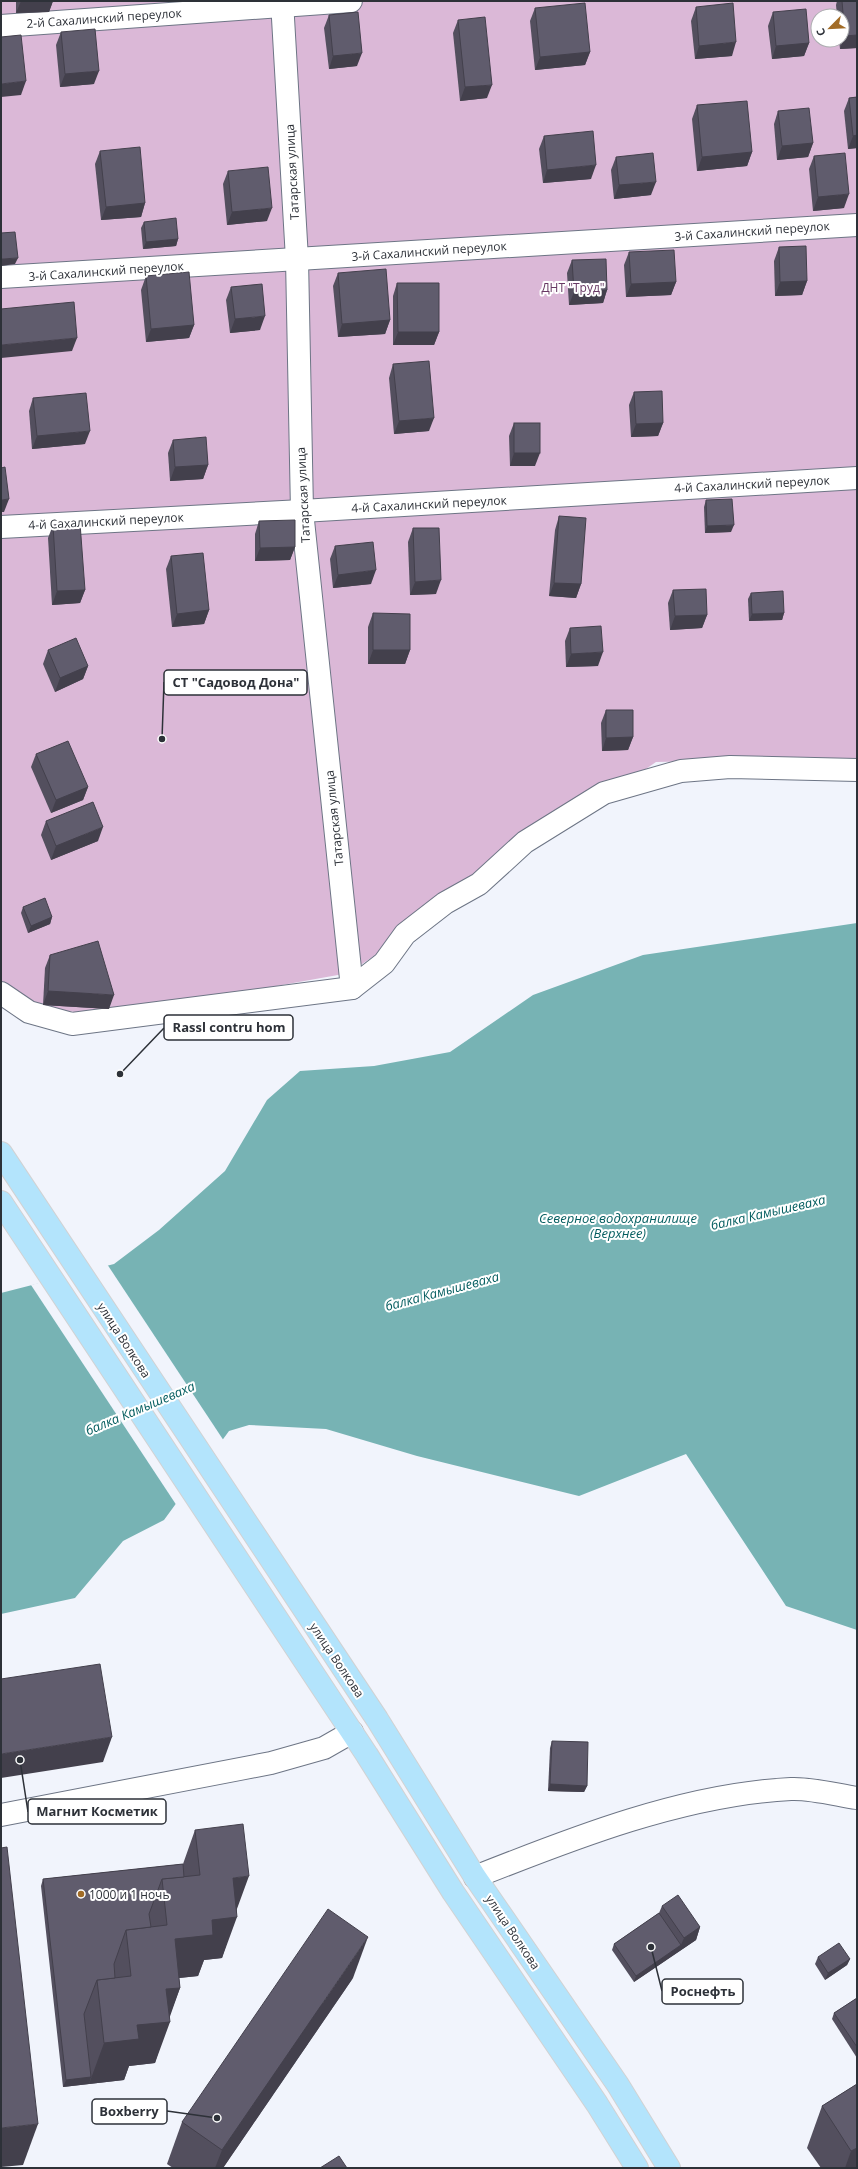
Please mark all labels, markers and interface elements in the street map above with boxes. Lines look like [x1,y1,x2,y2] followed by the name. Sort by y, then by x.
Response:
[26,4,183,32] street label: 2-й Сахалинский переулок
[810,8,850,48] north arrow
[812,26,829,39] text: С
[281,124,303,220] street label: Татарская улица
[674,217,831,245] street label: 3-й Сахалинский переулок
[351,237,508,265] street label: 3-й Сахалинский переулок
[28,257,185,285] street label: 3-й Сахалинский переулок
[541,279,605,296] park label: ДНТ "Труд"
[292,447,314,543] street label: Татарская улица
[674,471,831,497] street label: 4-й Сахалинский переулок
[351,491,508,517] street label: 4-й Сахалинский переулок
[28,508,185,534] street label: 4-й Сахалинский переулок
[164,670,307,695] callout: СТ "Садовод Дона"
[173,673,299,691] text: СТ "Садовод Дона"
[321,769,347,867] street label: Татарская улица
[164,1015,293,1040] callout: Rassl contru hom
[173,1018,285,1036] text: Rassl contru hom
[709,1190,828,1234] water label: балка Камышеваха
[539,1209,697,1242] water label: Северное водохранилище (Верхнее)
[383,1267,502,1315] water label: балка Камышеваха
[93,1299,155,1381] street label: улица Волкова
[83,1377,198,1439] water label: балка Камышеваха
[306,1619,368,1701] street label: улица Волкова
[28,1799,166,1824] callout: Магнит Косметик
[36,1802,159,1820] text: Магнит Косметик
[89,1886,169,1903] place label: 1000 и 1 ночь
[76,1889,86,1899] marker: 1000 и 1 ночь
[482,1891,544,1973] street label: улица Волкова
[662,1979,743,2004] callout: Роснефть
[671,1982,735,2000] text: Роснефть
[92,2099,167,2124] callout: Boxberry
[99,2102,159,2120] text: Boxberry

